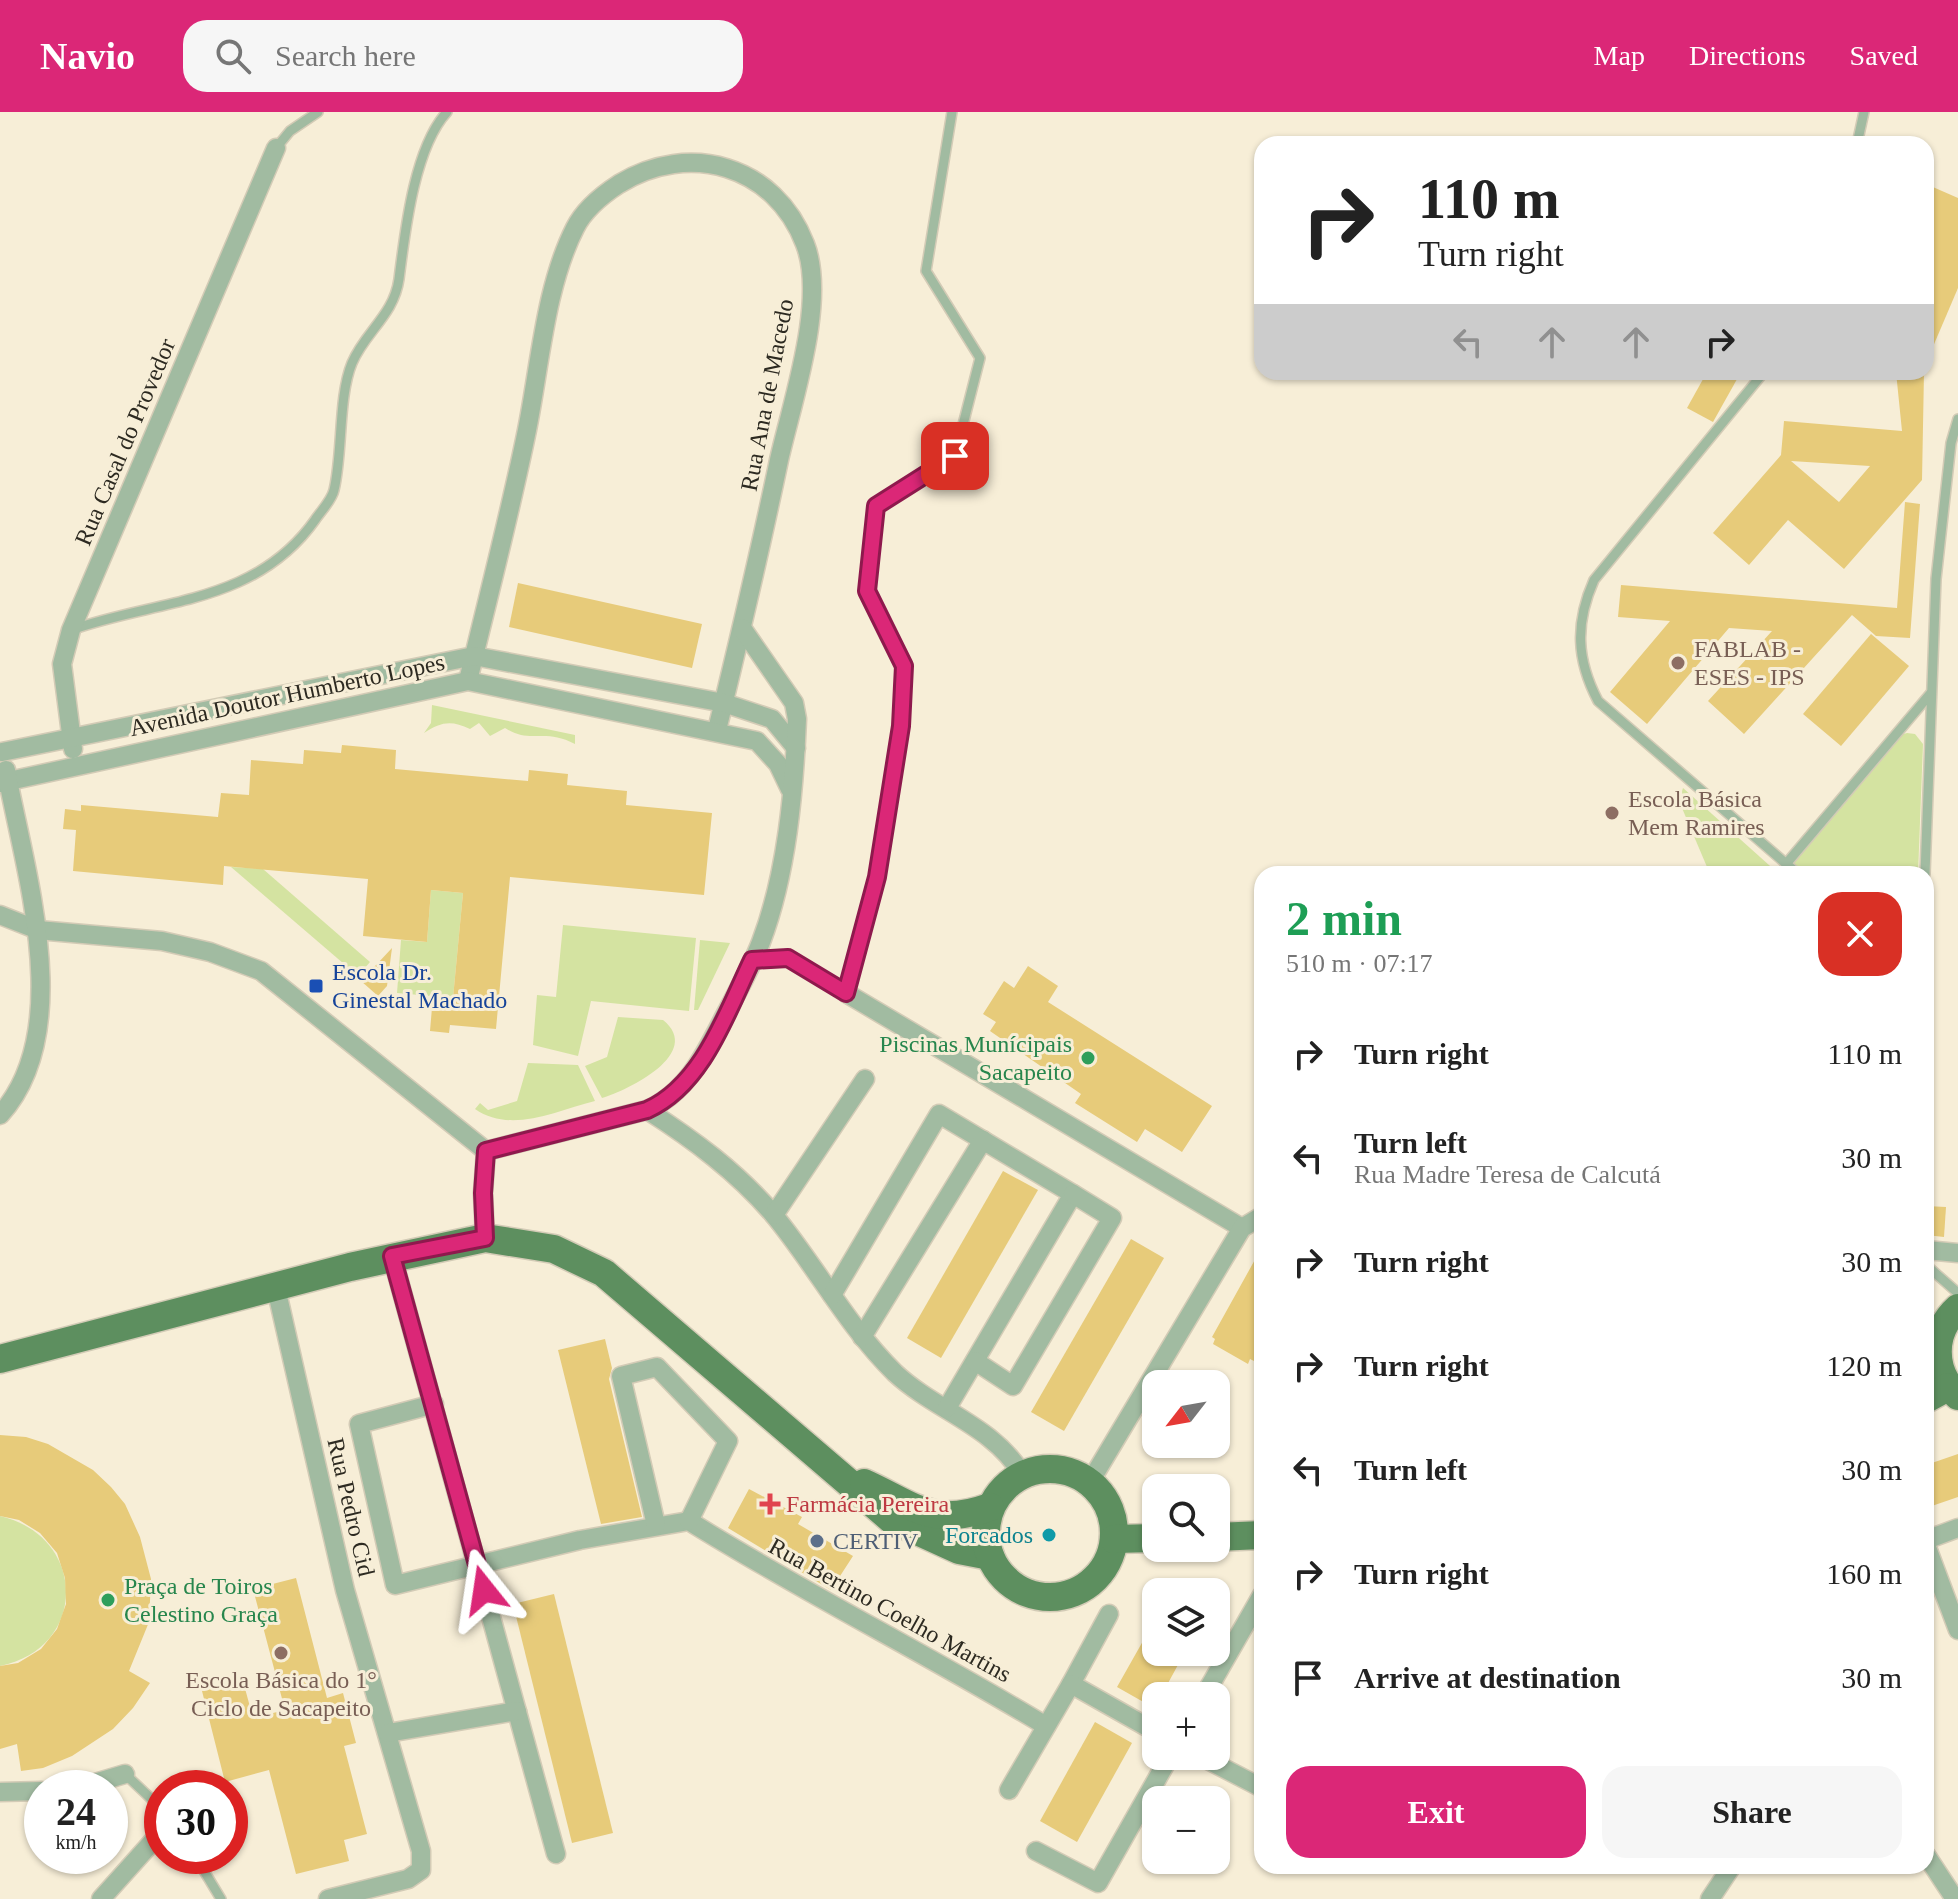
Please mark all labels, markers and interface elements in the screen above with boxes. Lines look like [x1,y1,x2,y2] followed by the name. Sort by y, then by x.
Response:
[183,20,743,92] search box
[211,34,255,78] icon: search
[40,35,135,77] text: Navio
[275,39,416,72] text: Search here
[1594,40,1645,71] text: Map
[1689,40,1806,71] text: Directions
[1850,40,1918,71] text: Saved
[1286,168,1390,272] icon: right
[1418,168,1560,230] text: 110 m
[1418,234,1564,274] text: Turn right
[736,297,798,493] street label: Rua Ana de Macedo
[1446,320,1490,364] icon: left
[1530,320,1574,364] icon: ahead
[1614,320,1658,364] icon: ahead
[1698,320,1742,364] icon: right
[70,335,180,549] street label: Rua Casal do Provedor
[921,422,989,490] pin
[933,434,977,478] icon: arrive
[1694,636,1805,690] place label: FABLAB - ESES - IPS
[127,649,447,741] street label: Avenida Doutor Humberto Lopes
[1669,654,1687,672] marker: FABLAB - ESES - IPS
[1628,786,1765,840] place label: Escola Básica Mem Ramires
[1603,804,1621,822] marker: Escola Básica Mem Ramires
[1286,892,1402,945] text: 2 min
[1818,892,1902,976] button: close
[1286,949,1433,978] text: 510 m · 07:17
[332,959,507,1013] place label: Escola Dr. Ginestal Machado
[307,977,325,995] marker: Escola Dr. Ginestal Machado
[879,1031,1072,1085] place label: Piscinas Munícipais Sacapeito
[1286,1032,1330,1076] icon: right
[1354,1037,1489,1070] text: Turn right
[1827,1037,1902,1070] text: 110 m
[1079,1049,1097,1067] marker: Piscinas Munícipais Sacapeito
[1354,1126,1467,1159] text: Turn left
[1286,1136,1330,1180] icon: left
[1841,1141,1902,1174] text: 30 m
[1354,1160,1661,1189] text: Rua Madre Teresa de Calcutá
[1286,1240,1330,1284] icon: right
[1354,1245,1489,1278] text: Turn right
[1841,1245,1902,1278] text: 30 m
[1286,1344,1330,1388] icon: right
[1354,1349,1489,1382] text: Turn right
[1826,1349,1902,1382] text: 120 m
[1142,1370,1230,1458] north arrow
[1142,1370,1230,1874] map controls
[322,1435,380,1579] street label: Rua Pedro Cid
[1286,1448,1330,1492] icon: left
[1354,1453,1467,1486] text: Turn left
[1841,1453,1902,1486] text: 30 m
[1142,1474,1230,1562] button: search
[786,1491,950,1517] place label: Farmácia Pereira
[761,1495,779,1513] marker: Farmácia Pereira
[945,1522,1033,1548] place label: Forcados
[1040,1526,1058,1544] marker: Forcados
[833,1528,919,1554] place label: CERTIV
[808,1532,826,1550] marker: CERTIV
[764,1533,1016,1687] street label: Rua Bertino Coelho Martins
[442,1548,526,1632] position arrow
[1286,1552,1330,1596] icon: right
[1354,1557,1489,1590] text: Turn right
[1826,1557,1902,1590] text: 160 m
[124,1573,278,1627] place label: Praça de Toiros Celestino Graça
[1142,1578,1230,1666] button: layers
[99,1591,117,1609] marker: Praça de Toiros Celestino Graça
[272,1644,290,1662] marker: Escola Básica do 1° Ciclo de Sacapeito
[1286,1656,1330,1700] icon: arrive
[1354,1661,1621,1694] text: Arrive at destination
[1841,1661,1902,1694] text: 30 m
[185,1667,377,1721] place label: Escola Básica do 1° Ciclo de Sacapeito
[1142,1682,1230,1770] button: +
[1286,1766,1586,1858] button: Exit
[1602,1766,1902,1858] button: Share
[144,1770,248,1874] speed limit sign: 30
[1142,1786,1230,1874] button: −
[56,1789,96,1834] text: 24
[55,1831,97,1853] text: km/h

